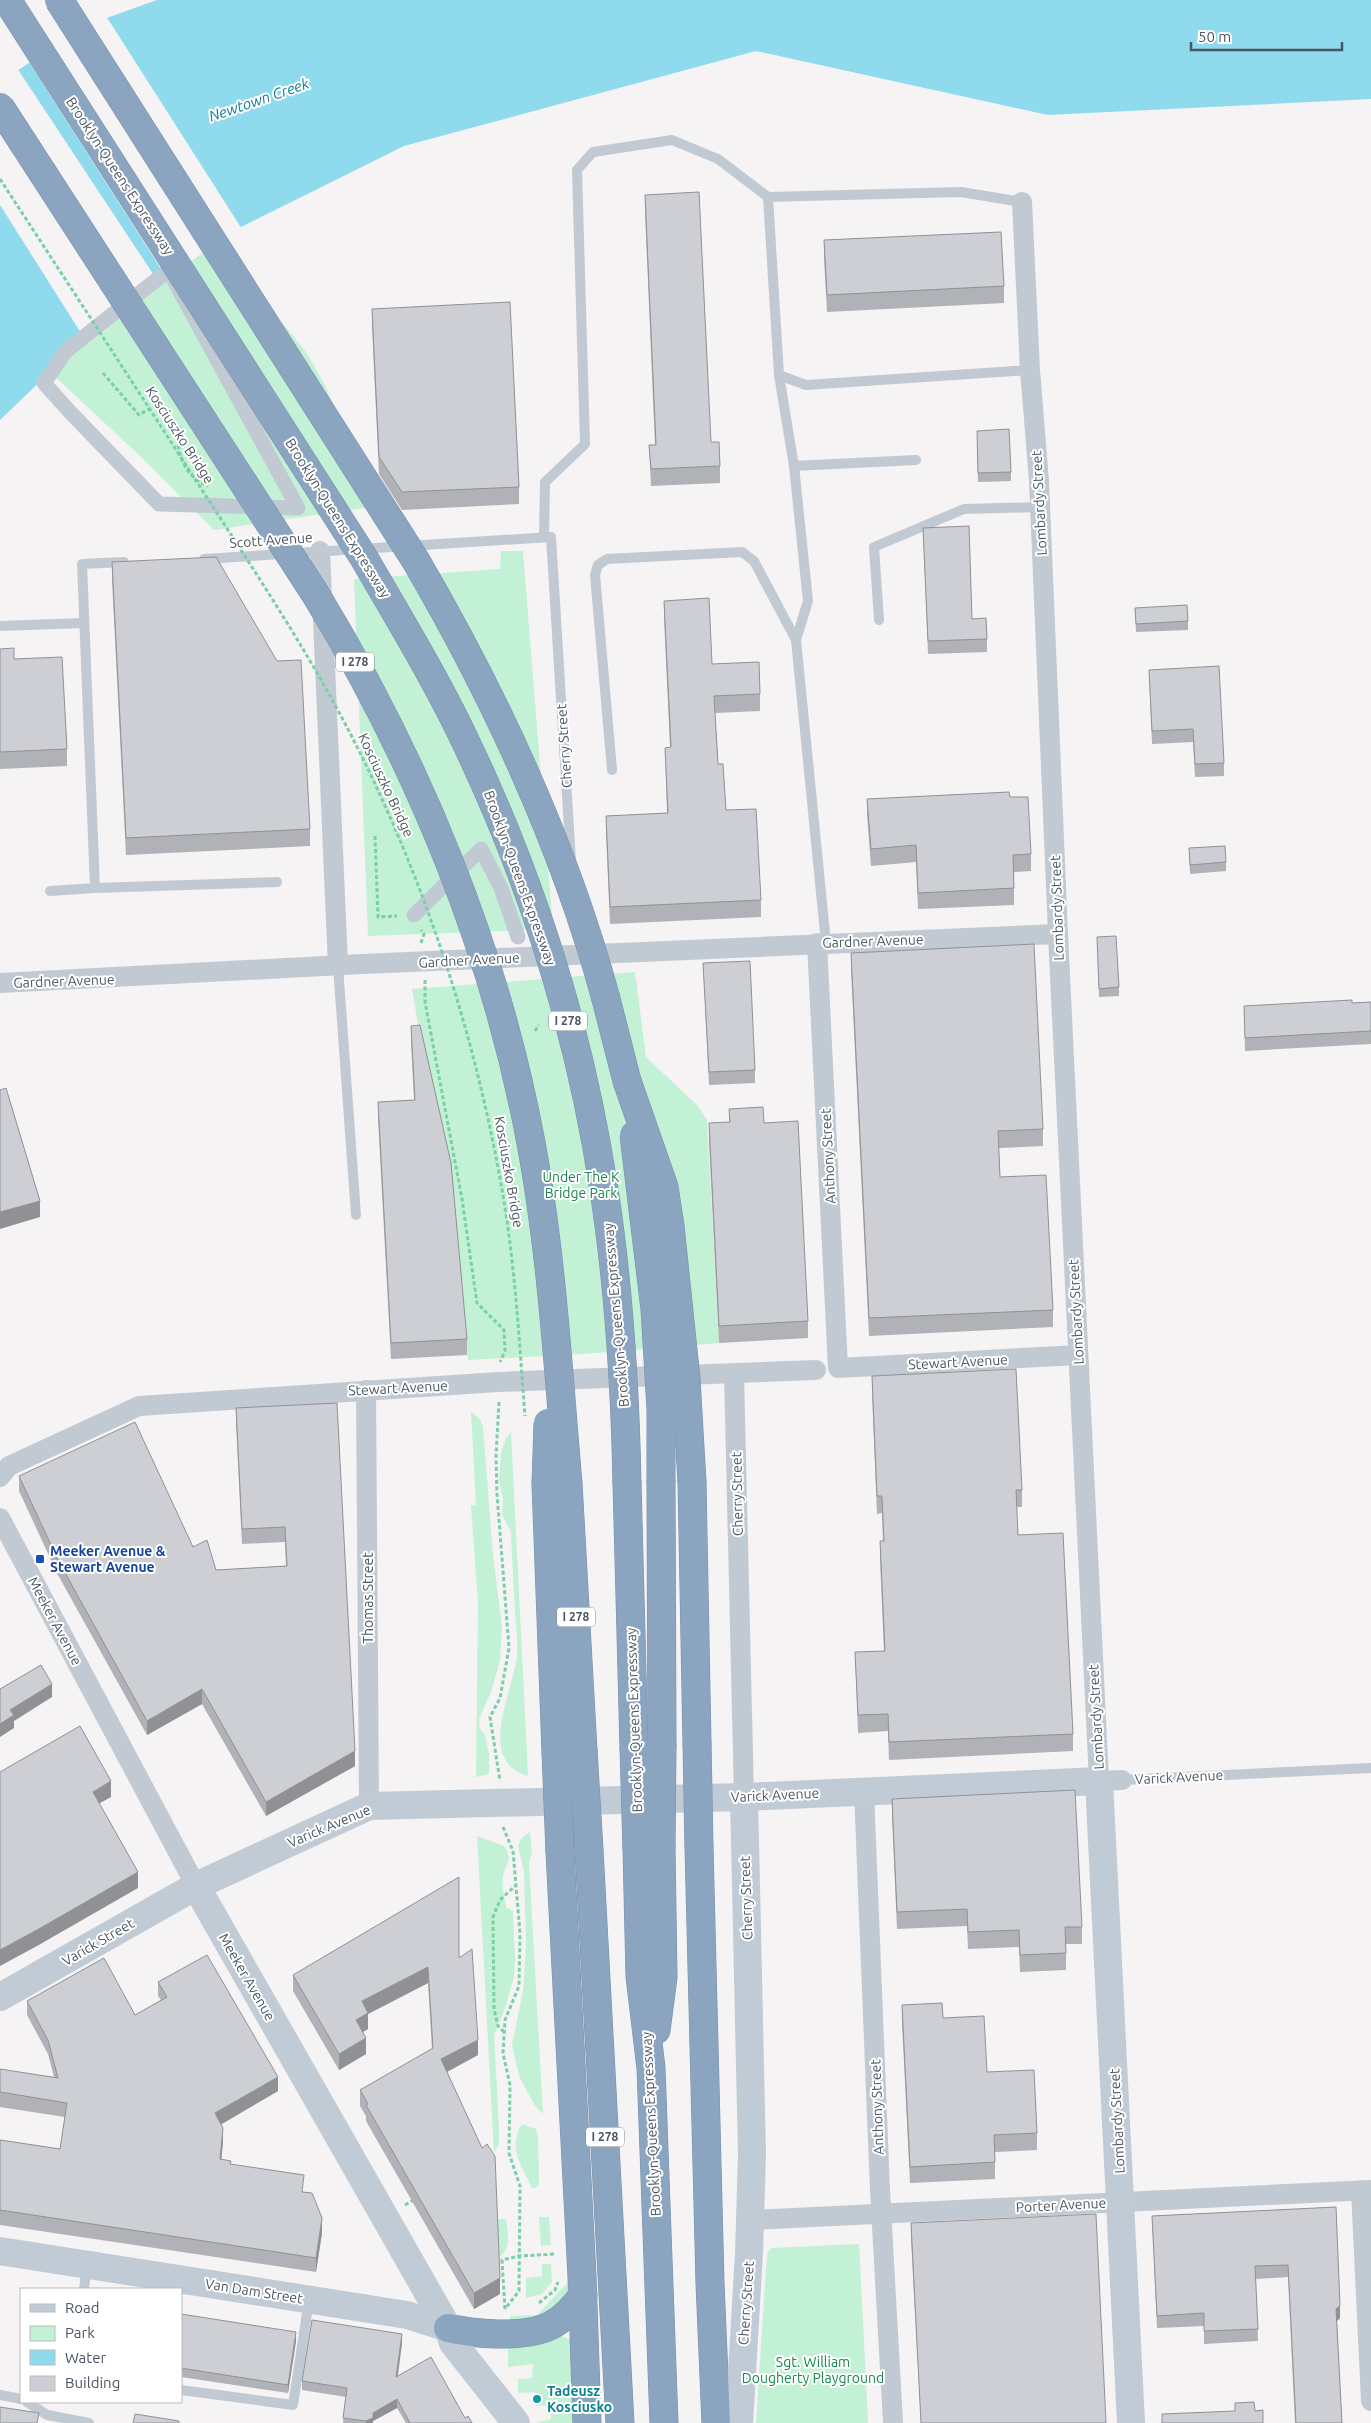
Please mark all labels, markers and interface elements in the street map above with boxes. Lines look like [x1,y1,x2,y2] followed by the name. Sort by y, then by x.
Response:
[1191,20,1342,52] scale bar
[1198,28,1231,45] text: 50 m
[206,74,312,125] water label: Newtown Creek
[63,94,177,258] street label: Brooklyn-Queens Expressway
[143,383,217,487] street label: Kosciuszko Bridge
[282,435,394,601] street label: Brooklyn-Queens Expressway
[1028,450,1050,556] street label: Lombardy Street
[229,529,313,551] street label: Scott Avenue
[336,652,374,672] road number: I 278
[553,703,575,789] street label: Cherry Street
[355,731,417,839] street label: Kosciuszko Bridge
[481,788,559,968] street label: Brooklyn-Queens Expressway
[1047,855,1067,961] street label: Lombardy Street
[822,931,924,951] street label: Gardner Avenue
[418,949,520,971] street label: Gardner Avenue
[13,971,115,991] street label: Gardner Avenue
[549,1011,587,1030] road number: I 278
[817,1107,838,1204] street label: Anthony Street
[491,1115,527,1229] street label: Kosciuszko Bridge
[542,1169,620,1201] park label: Under The K Bridge Park
[600,1222,632,1408] street label: Brooklyn-Queens Expressway
[1065,1259,1087,1365] street label: Lombardy Street
[908,1351,1008,1373] street label: Stewart Avenue
[348,1377,448,1399] street label: Stewart Avenue
[728,1451,746,1536] street label: Cherry Street
[50,1543,166,1575] place label: Meeker Avenue & Stewart Avenue
[360,1552,376,1644] street label: Thomas Street
[34,1553,46,1565] marker: Meeker Avenue & Stewart Avenue
[25,1574,85,1668] street label: Meeker Avenue
[557,1608,595,1626] road number: I 278
[623,1627,645,1813] street label: Brooklyn-Queens Expressway
[1085,1664,1107,1770] street label: Lombardy Street
[1134,1767,1224,1787] street label: Varick Avenue
[730,1785,820,1805] street label: Varick Avenue
[285,1801,373,1851] street label: Varick Avenue
[737,1855,755,1940] street label: Cherry Street
[59,1915,137,1969] street label: Varick Street
[216,1931,278,2023] street label: Meeker Avenue
[638,2031,664,2217] street label: Brooklyn-Queens Expressway
[867,2058,887,2155] street label: Anthony Street
[1106,2068,1128,2174] street label: Lombardy Street
[586,2128,624,2146] road number: I 278
[1015,2195,1107,2215] street label: Porter Avenue
[735,2260,757,2346] street label: Cherry Street
[204,2275,304,2307] street label: Van Dam Street
[20,2288,182,2403] legend
[65,2299,100,2316] text: Road
[65,2324,95,2341] text: Park
[65,2349,106,2366] text: Water
[742,2354,884,2386] park label: Sgt. William Dougherty Playground
[65,2374,120,2391] text: Building
[547,2383,612,2415] place label: Tadeusz Kosciusko
[531,2393,543,2405] marker: Tadeusz Kosciusko

